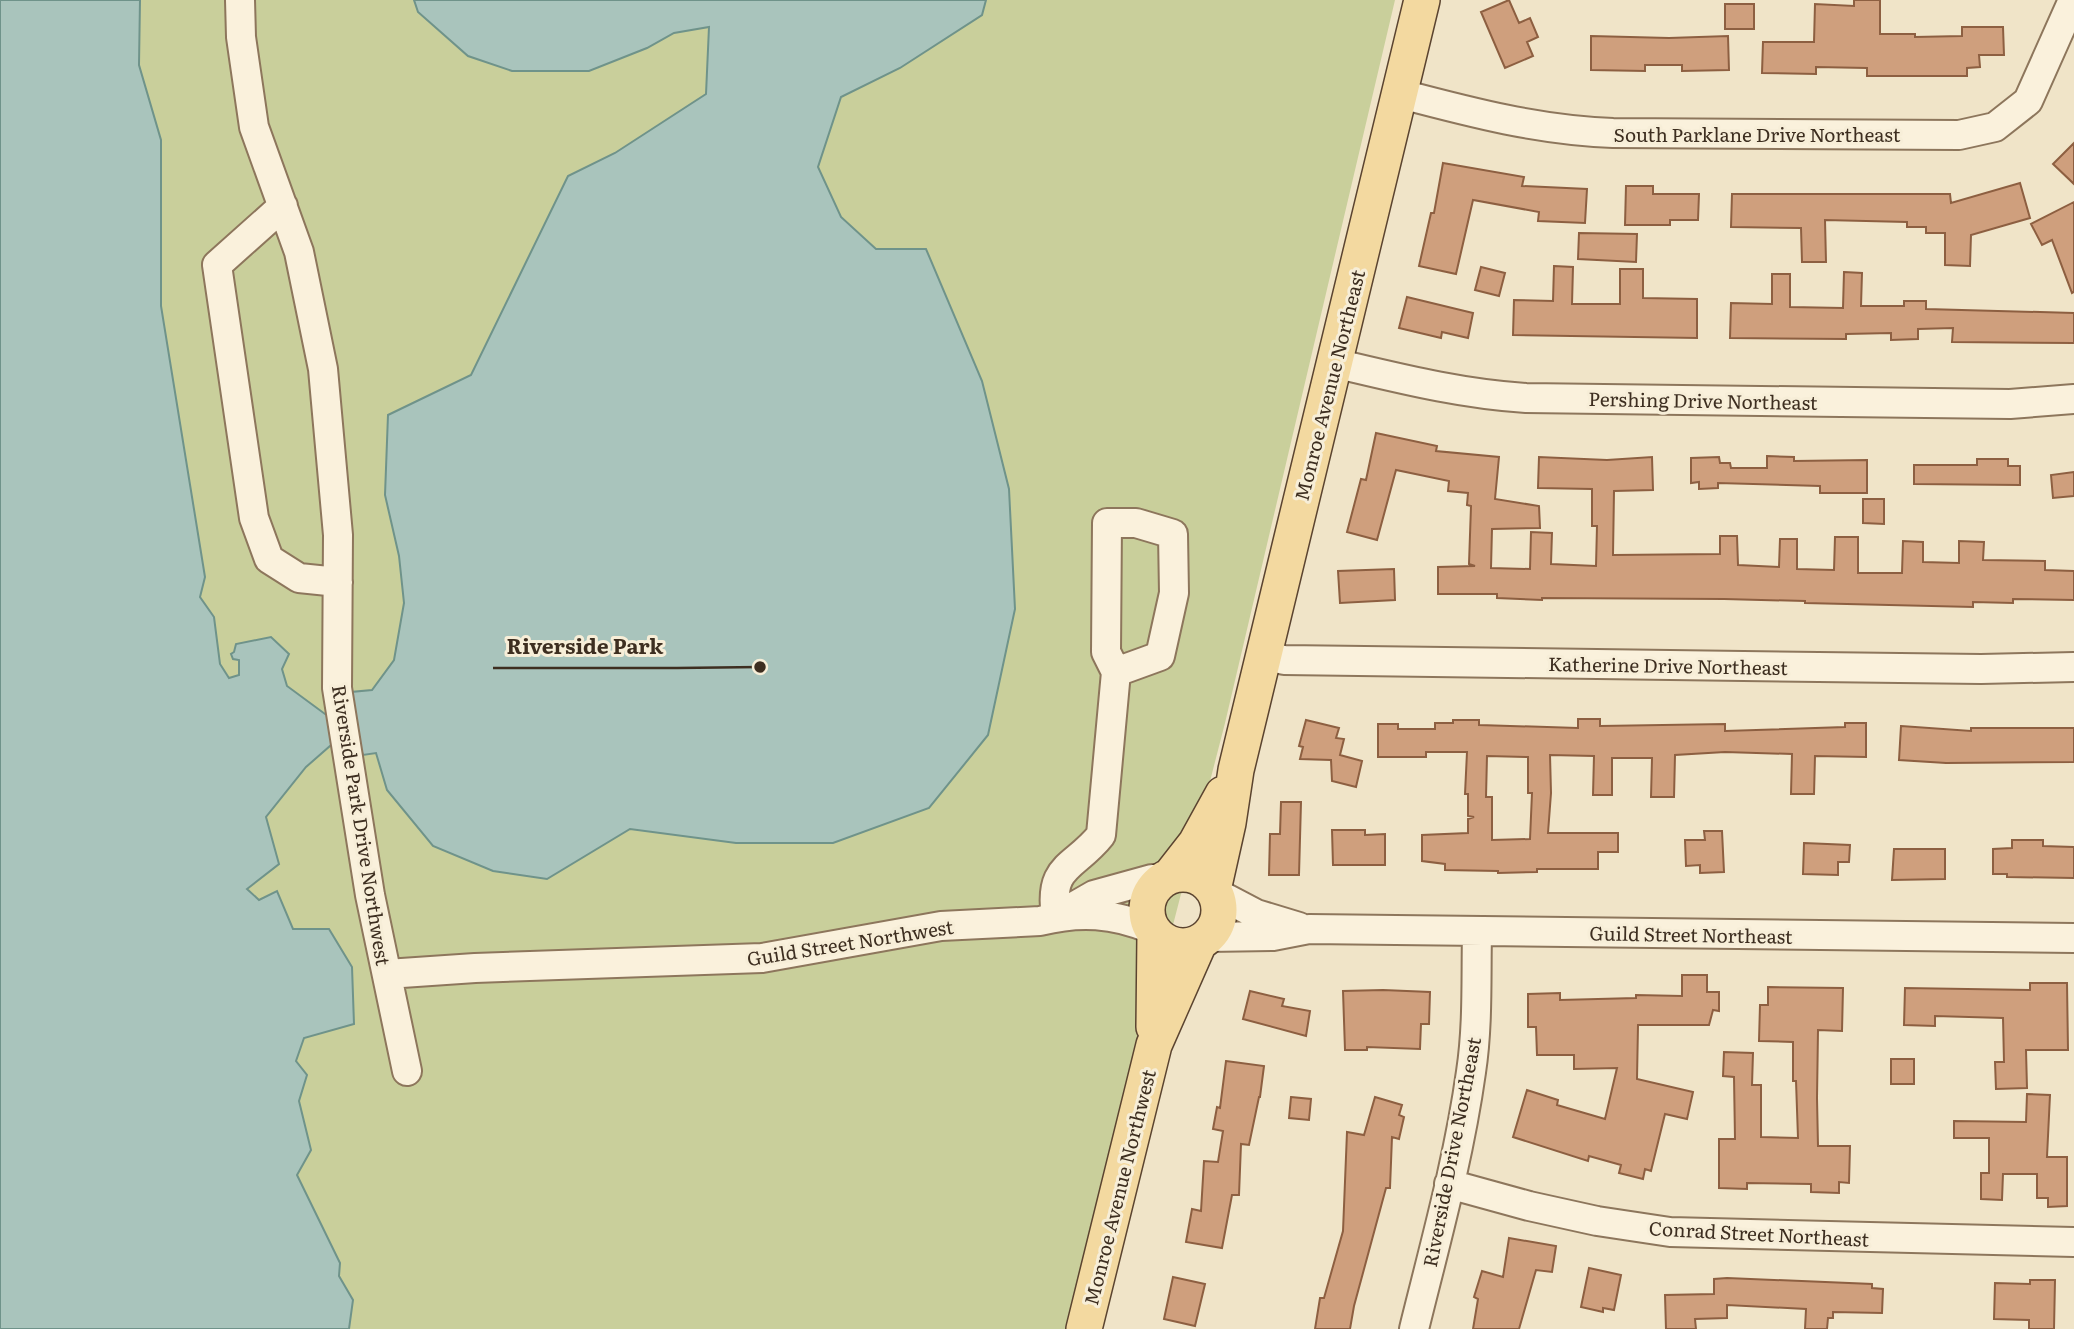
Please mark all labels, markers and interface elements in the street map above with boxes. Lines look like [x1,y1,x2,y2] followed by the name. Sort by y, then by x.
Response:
[1614,120,1901,148] street label: South Parklane Drive Northeast
[1287,266,1371,503] street label: Monroe Avenue Northeast
[1588,384,1818,416] street label: Pershing Drive Northeast
[493,626,677,668] callout: Riverside Park
[507,629,664,660] text: Riverside Park
[1548,649,1788,681] street label: Katherine Drive Northeast
[326,682,398,968] street label: Riverside Park Drive Northwest
[745,912,955,972] street label: Guild Street Northwest
[1589,918,1793,950] street label: Guild Street Northeast
[1415,1034,1487,1269] street label: Riverside Drive Northeast
[1076,1066,1162,1308] street label: Monroe Avenue Northwest
[1648,1213,1870,1253] street label: Conrad Street Northeast

